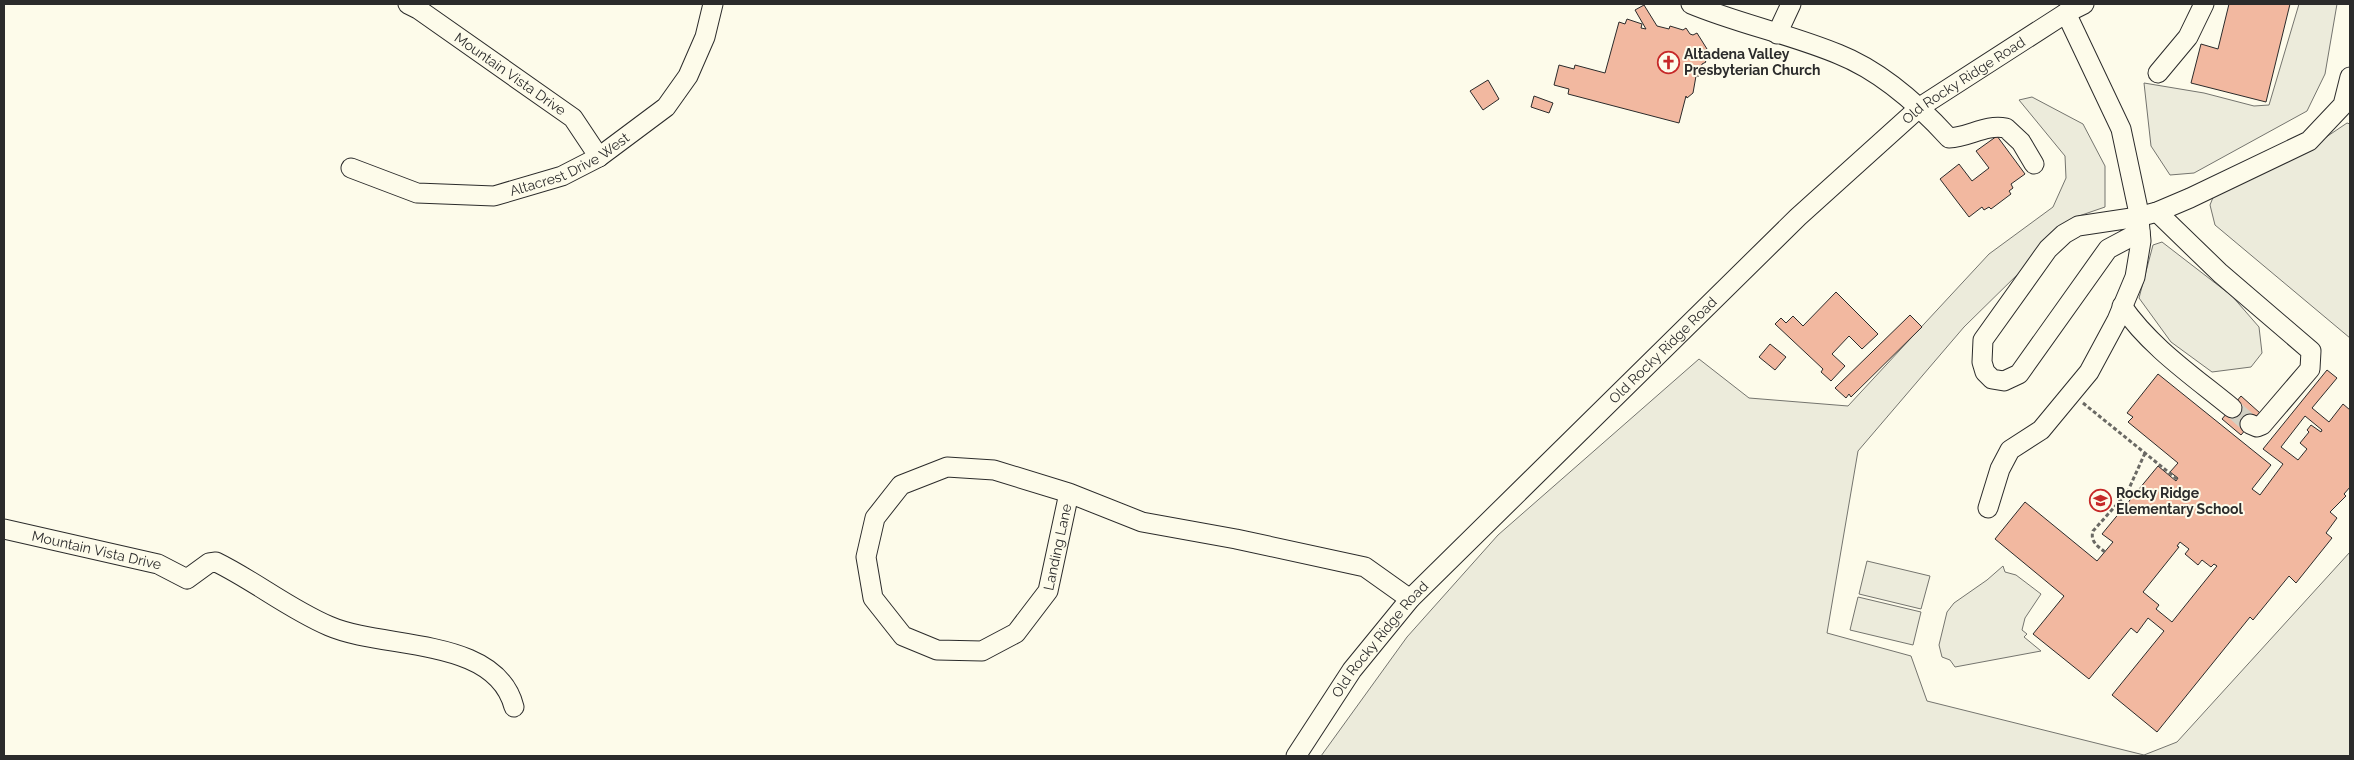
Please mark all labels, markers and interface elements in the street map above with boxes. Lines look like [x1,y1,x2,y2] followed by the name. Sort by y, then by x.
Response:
[452,29,569,119] street label: Mountain Vista Drive
[1899,34,2028,127] street label: Old Rocky Ridge Road
[1684,46,1821,78] place label: Altadena Valley Presbyterian Church
[1656,50,1680,74] church icon: Altadena Valley Presbyterian Church
[508,129,632,199] street label: Altacrest Drive West
[1606,294,1720,407] street label: Old Rocky Ridge Road
[2116,485,2244,517] place label: Rocky Ridge Elementary School
[2088,489,2112,513] school or university icon: Rocky Ridge Elementary School
[1040,502,1075,592] street label: Landing Lane
[30,528,163,573] street label: Mountain Vista Drive
[1328,578,1431,700] street label: Old Rocky Ridge Road

